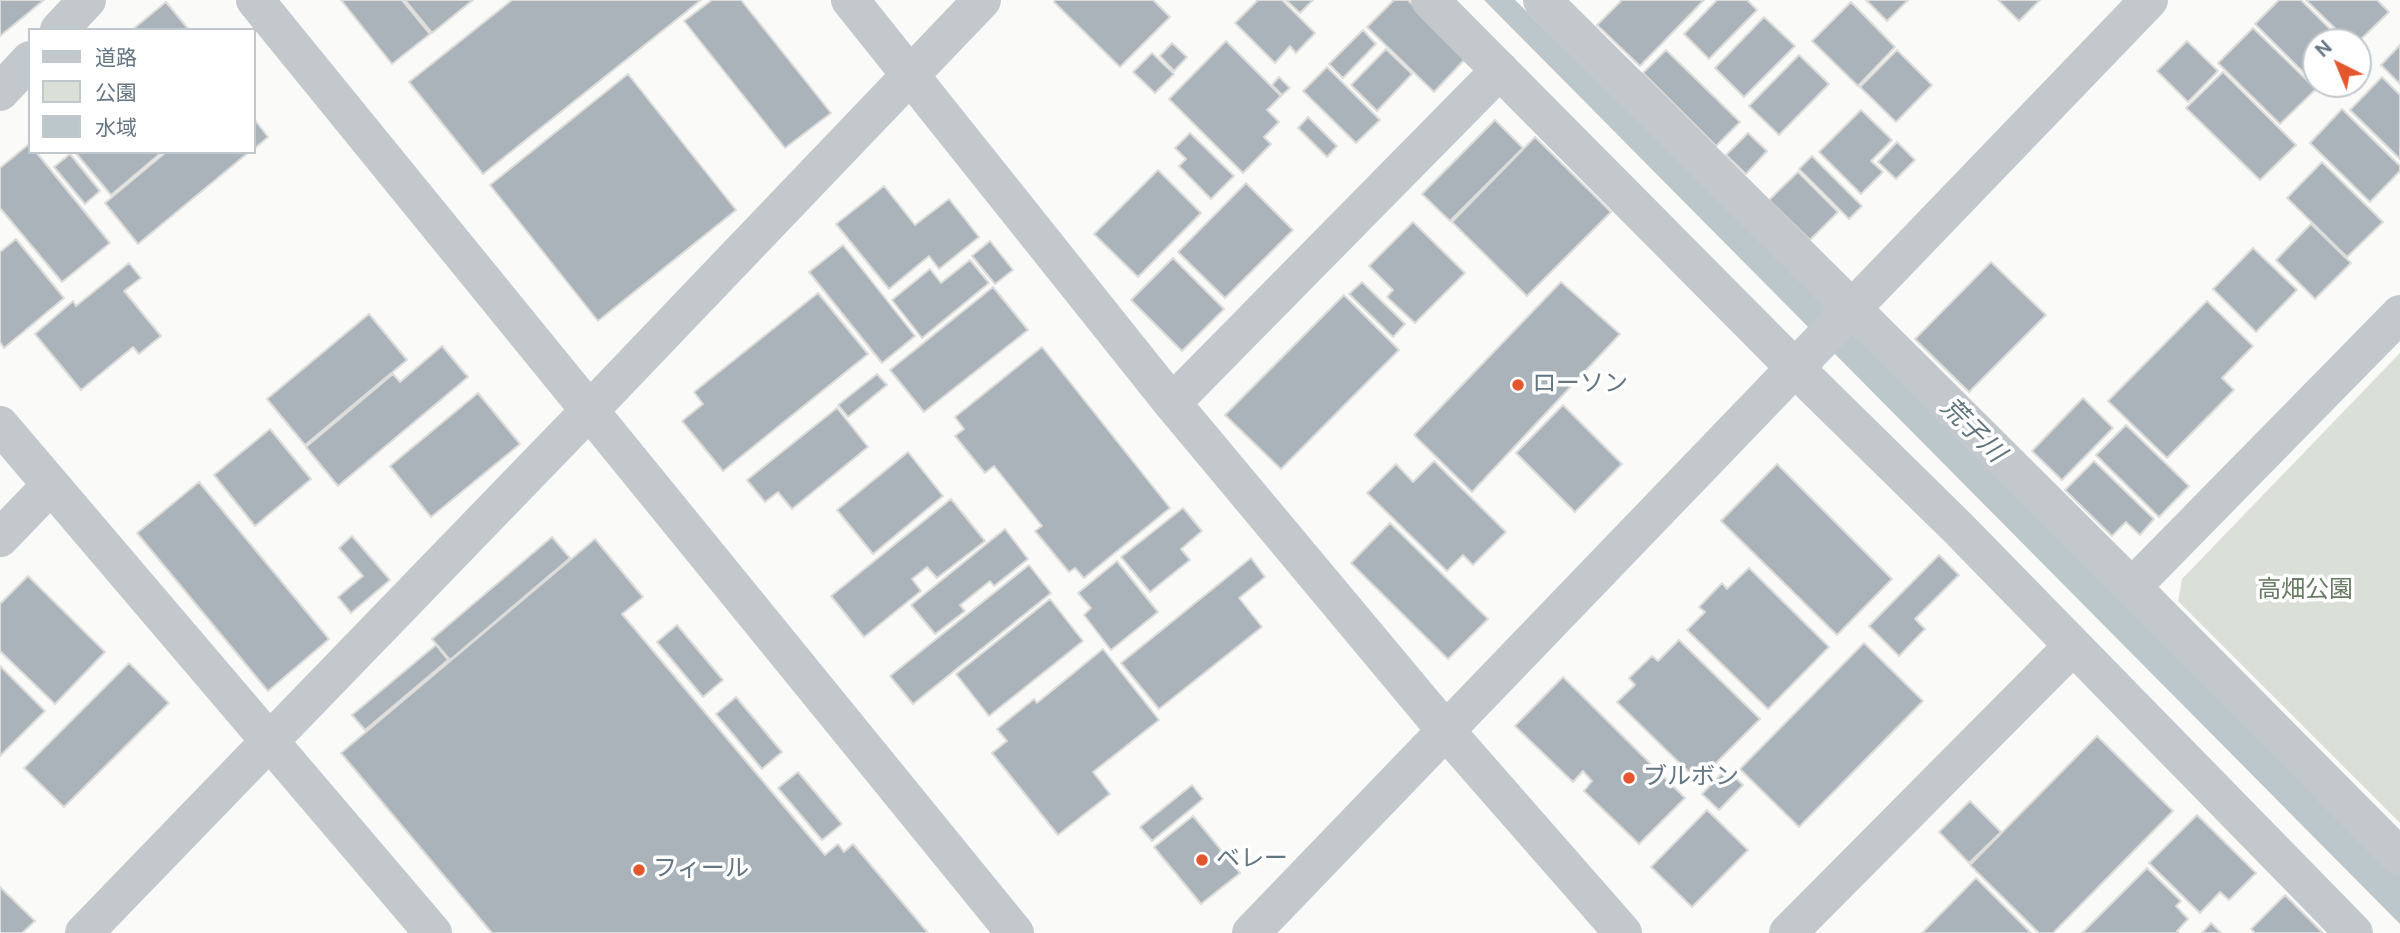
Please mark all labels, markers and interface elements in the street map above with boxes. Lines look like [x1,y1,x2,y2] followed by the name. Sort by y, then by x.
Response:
[28,28,256,154] legend
[2302,28,2372,98] north arrow
[2310,35,2337,63] text: N
[95,44,137,72] text: 道路
[95,79,137,107] text: 公園
[95,114,137,142] text: 水域
[1532,371,1628,399] place label: ローソン
[1510,377,1526,393] marker: ローソン
[1933,392,2011,470] water label: 荒子川
[2257,577,2353,605] park label: 高畑公園
[1643,764,1739,792] place label: ブルボン
[1621,770,1637,786] marker: ブルボン
[1216,846,1288,874] place label: ベレー
[1194,852,1210,868] marker: ベレー
[653,856,749,884] place label: フィール
[631,862,647,878] marker: フィール

